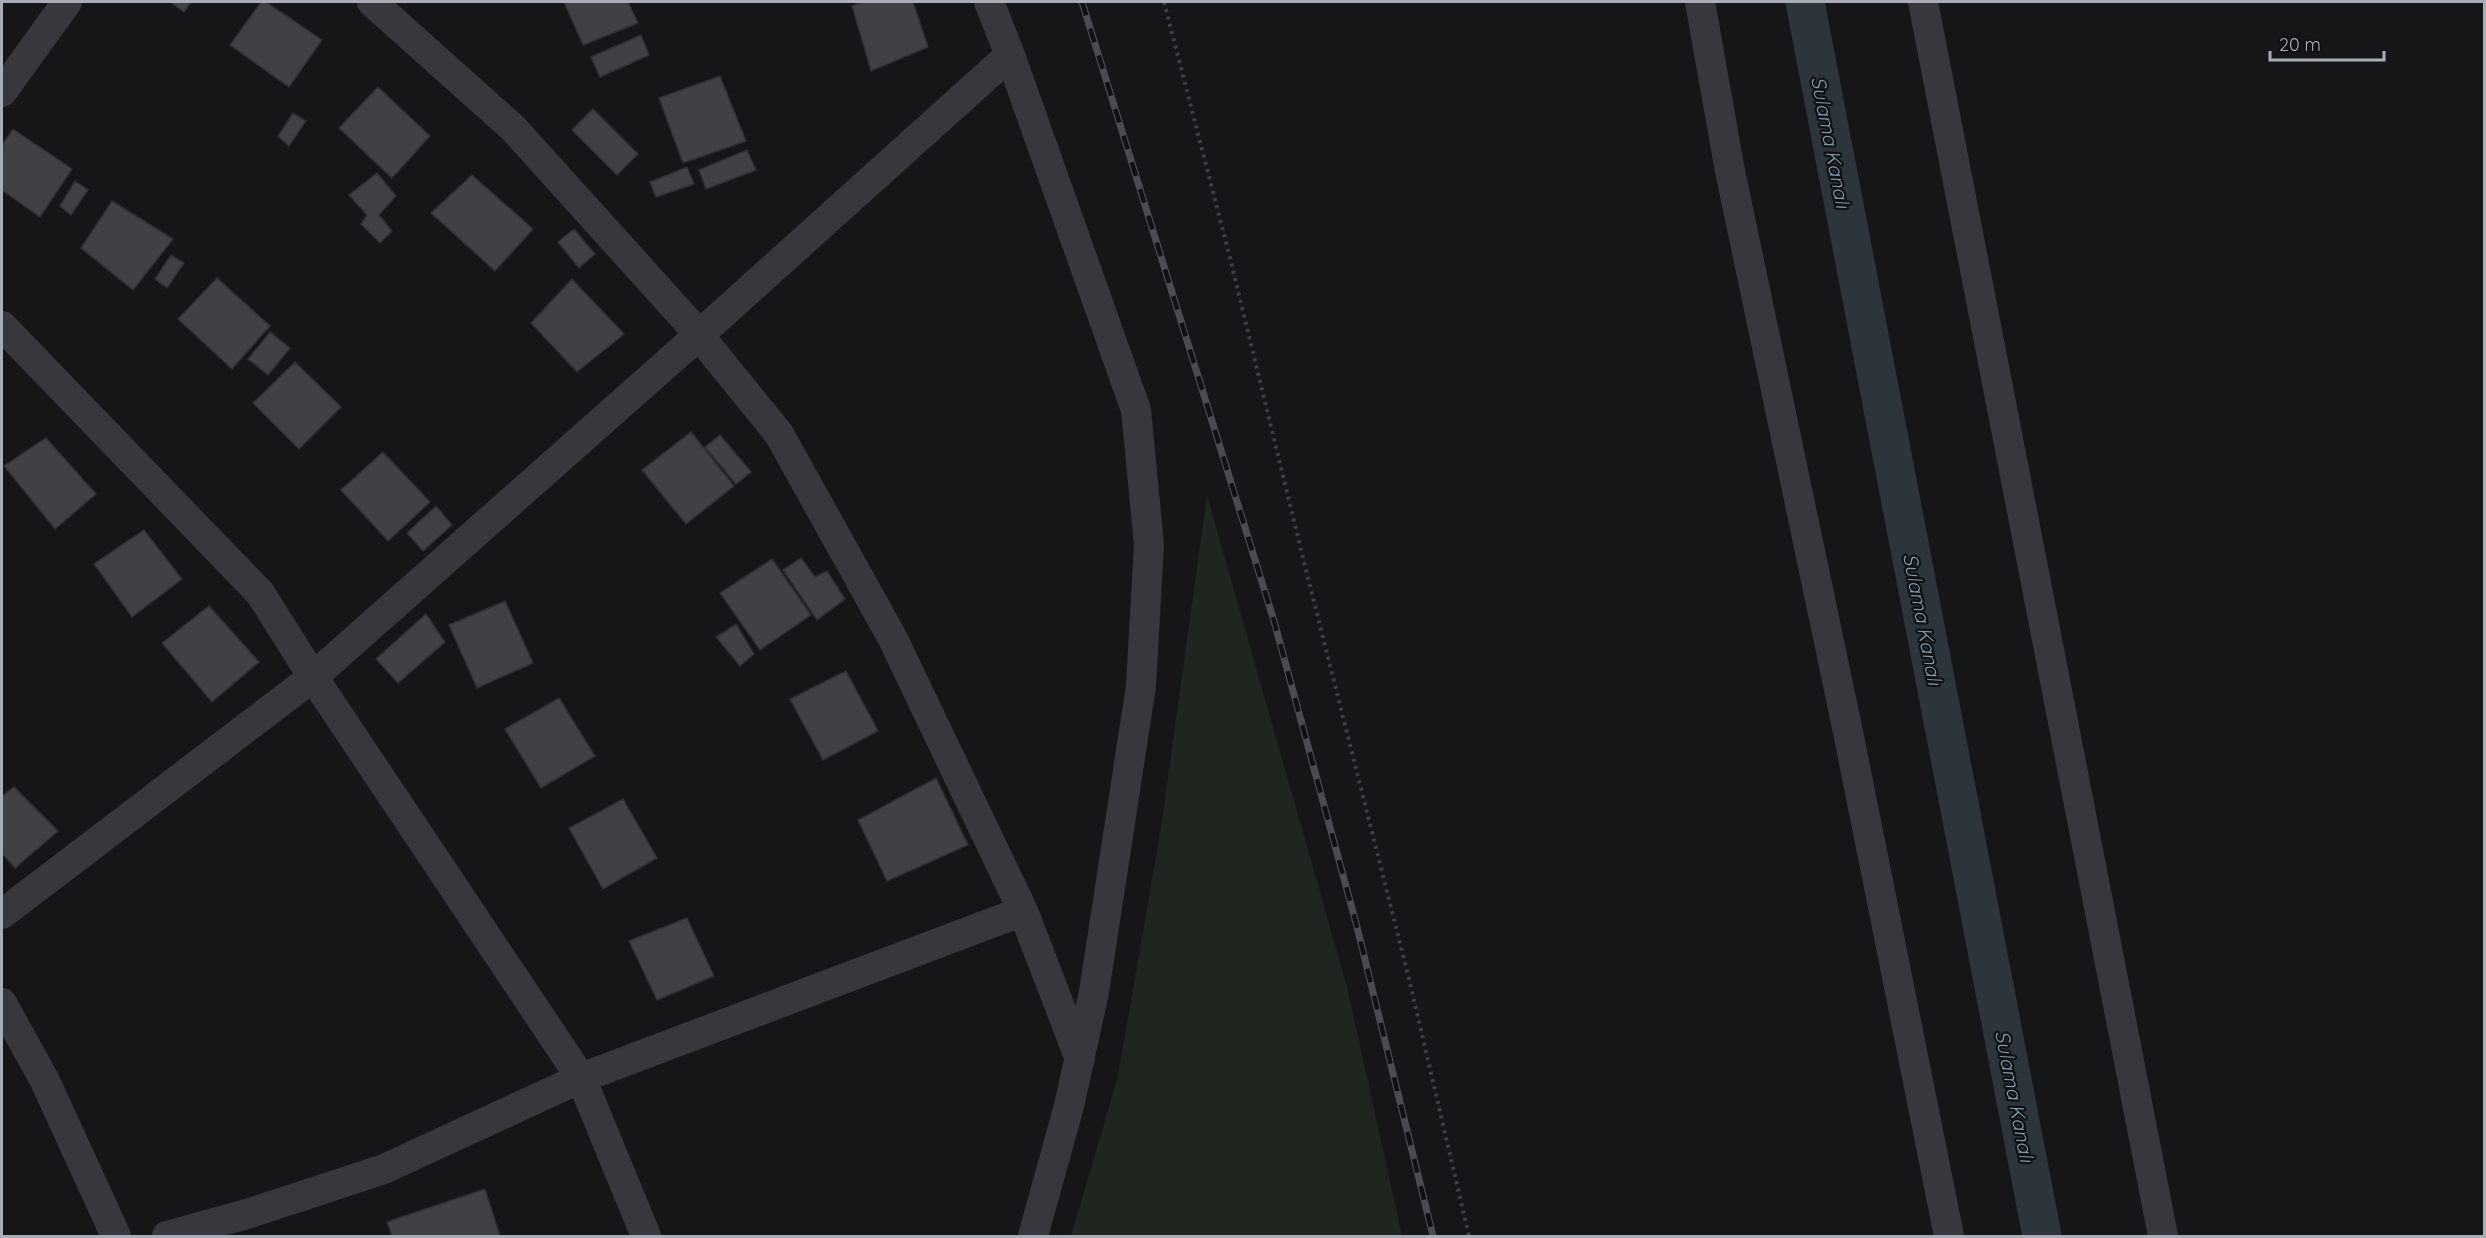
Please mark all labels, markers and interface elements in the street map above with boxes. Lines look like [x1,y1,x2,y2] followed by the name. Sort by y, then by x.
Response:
[2270,24,2384,62] scale bar
[2279,33,2321,56] text: 20 m
[1806,74,1856,212] water label: Sulama Kanalı
[1898,551,1948,689] water label: Sulama Kanalı
[1990,1028,2040,1166] water label: Sulama Kanalı

